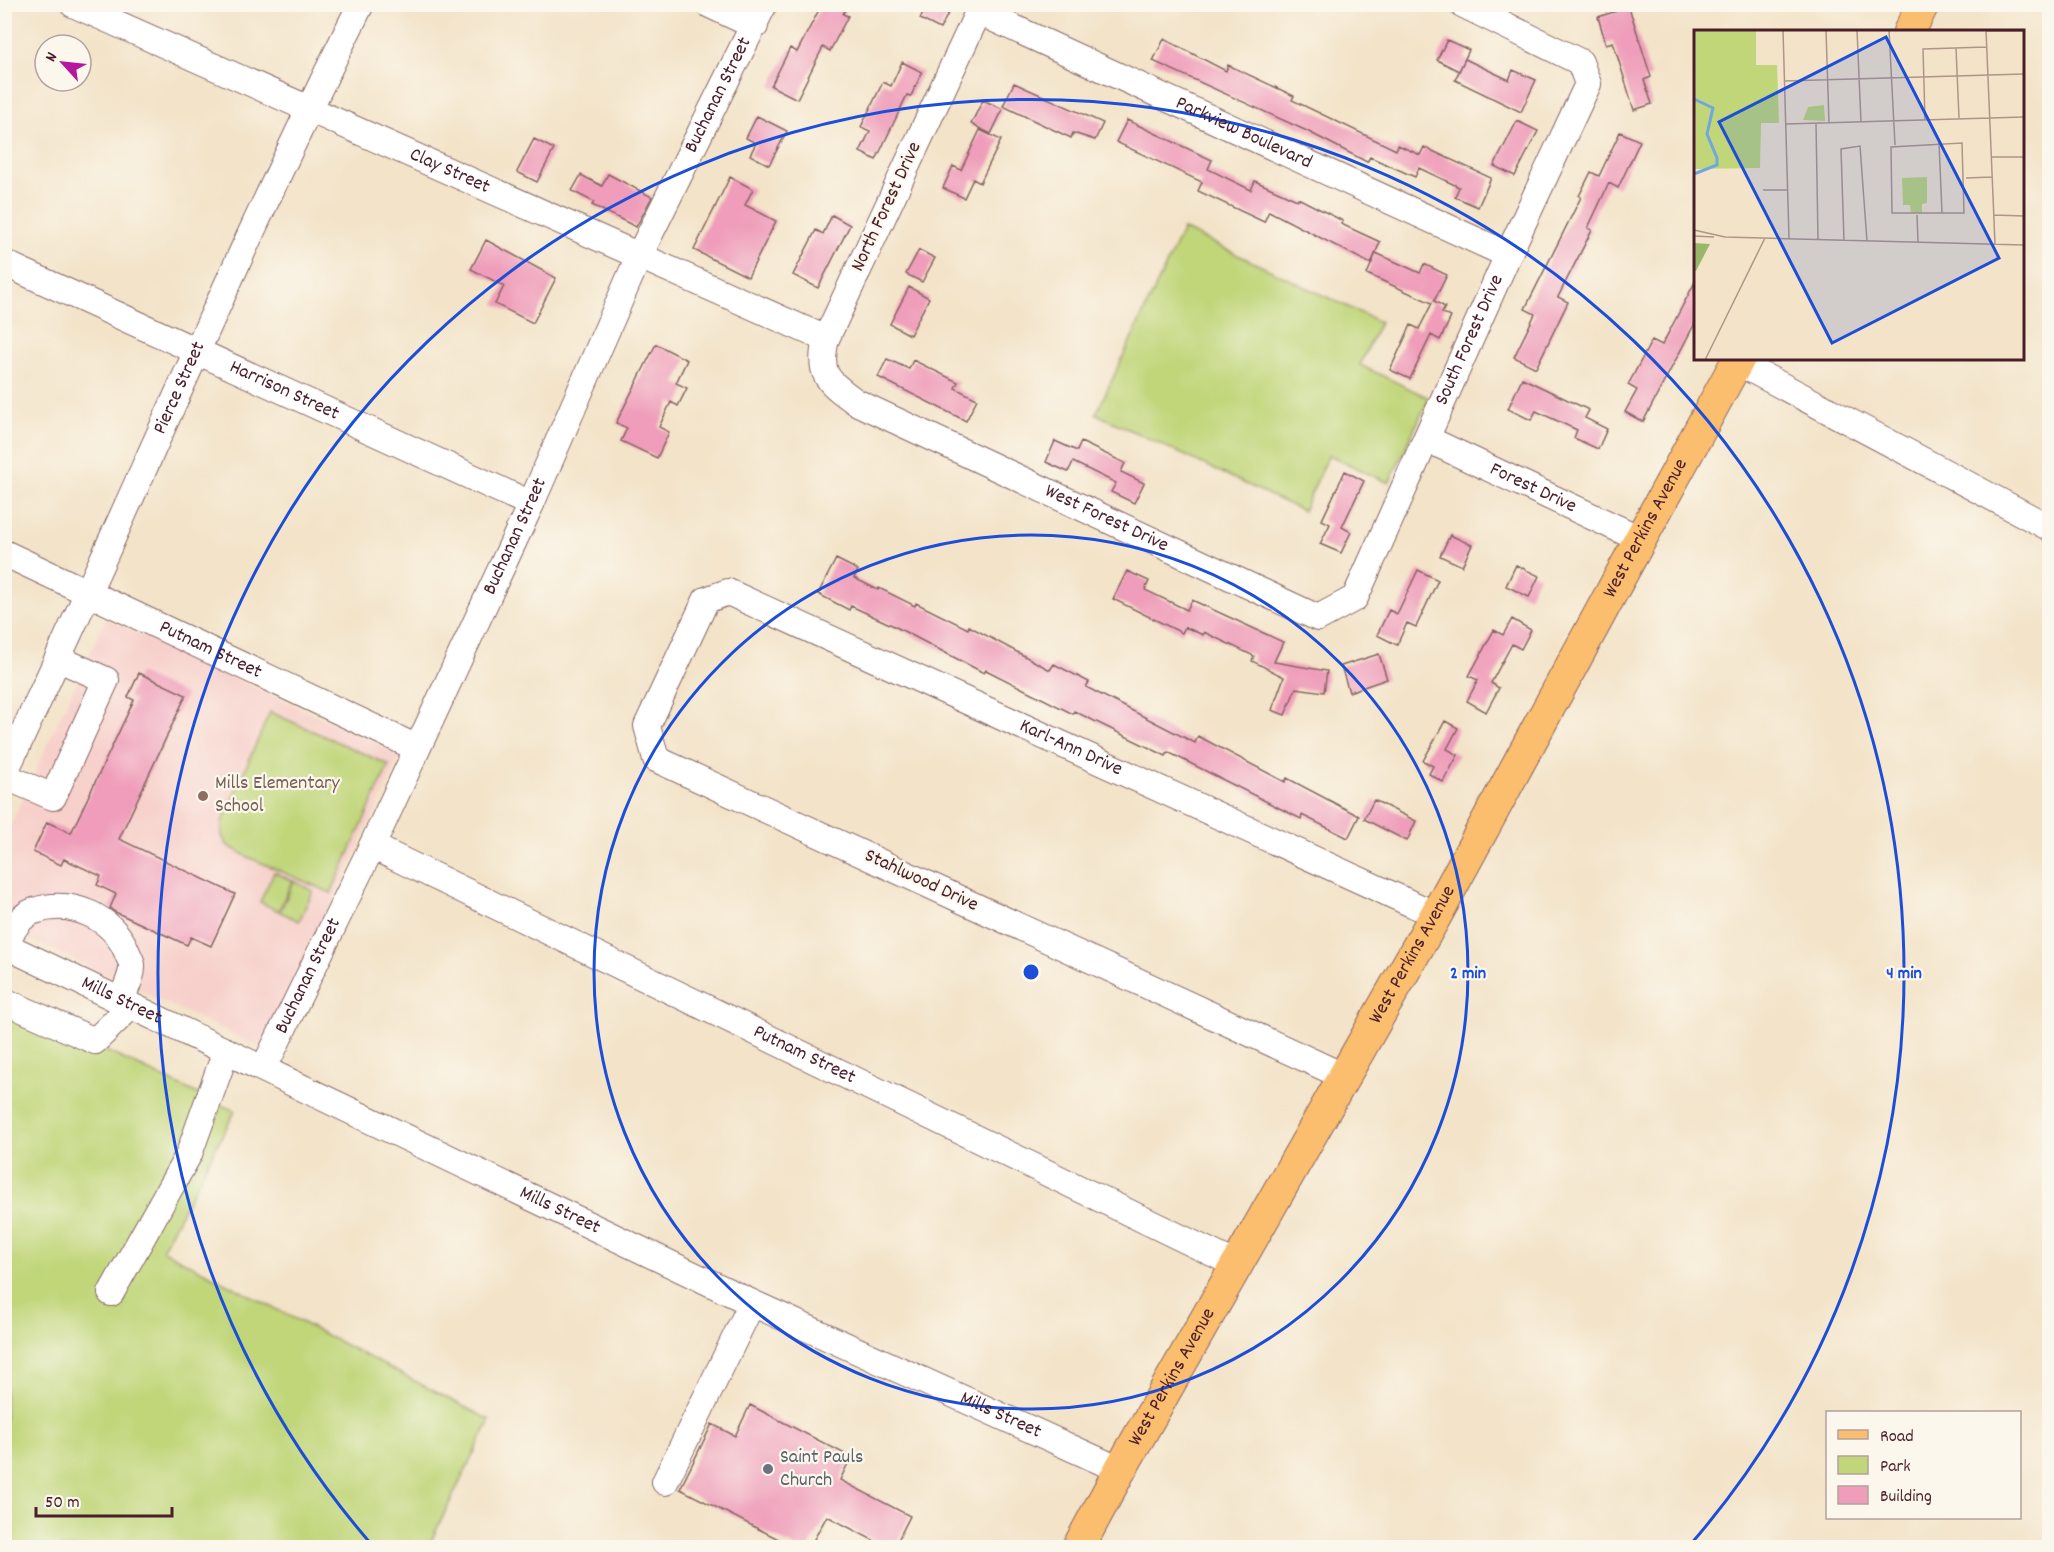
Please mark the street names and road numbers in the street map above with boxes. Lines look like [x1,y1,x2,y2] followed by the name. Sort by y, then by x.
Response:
[678,33,759,158] street label: Buchanan Street
[1171,90,1316,177] street label: Parkview Boulevard
[845,137,929,276] street label: North Forest Drive
[405,141,494,202] street label: Clay Street
[1429,270,1512,410] street label: South Forest Drive
[147,337,213,439] street label: Pierce Street
[225,354,344,428] street label: Harrison Street
[1597,454,1696,603] street label: West Perkins Avenue
[1485,456,1581,521] street label: Forest Drive
[477,474,555,600] street label: Buchanan Street
[1040,478,1173,560] street label: West Forest Drive
[154,614,266,687] street label: Putnam Street
[1015,713,1127,784] street label: Karl-Ann Drive
[859,842,983,920] street label: Stahlwood Drive
[1363,881,1463,1029] street label: West Perkins Avenue
[269,914,349,1039] street label: Buchanan Street
[76,970,166,1032] street label: Mills Street
[748,1019,860,1092] street label: Putnam Street
[515,1180,605,1242] street label: Mills Street
[1122,1303,1223,1452] street label: West Perkins Avenue
[955,1385,1046,1446] street label: Mills Street

